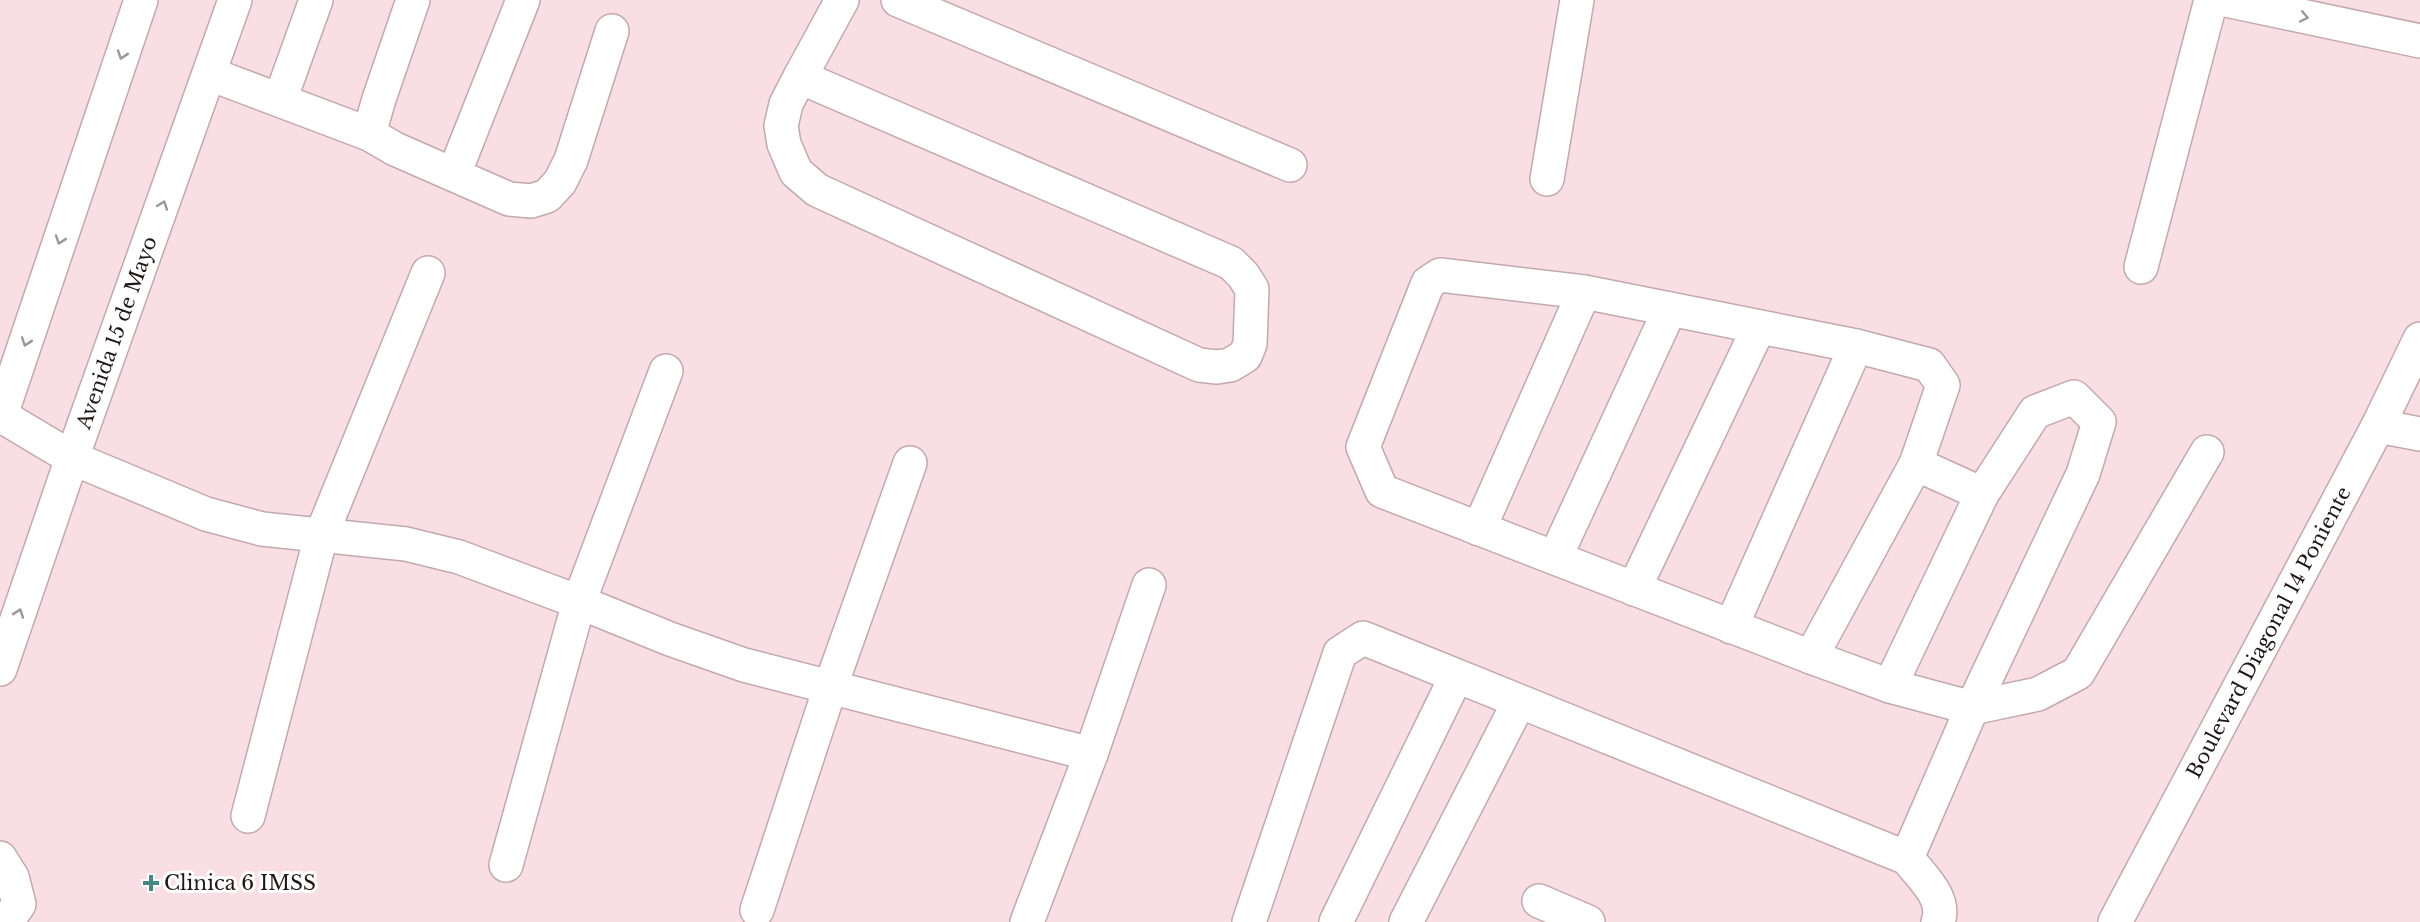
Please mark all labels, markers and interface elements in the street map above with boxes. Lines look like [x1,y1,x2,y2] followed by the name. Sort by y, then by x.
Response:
[2299,9,2309,22] one-way arrow
[117,49,130,60] one-way arrow
[156,200,169,211] one-way arrow
[71,233,162,433] street label: Avenida 15 de Mayo
[55,234,67,245] one-way arrow
[20,337,33,347] one-way arrow
[2182,482,2356,782] street label: Boulevard Diagonal 14 Poniente
[12,608,24,619] one-way arrow
[164,871,316,895] place label: Clinica 6 IMSS
[142,874,160,892] marker: Clinica 6 IMSS

